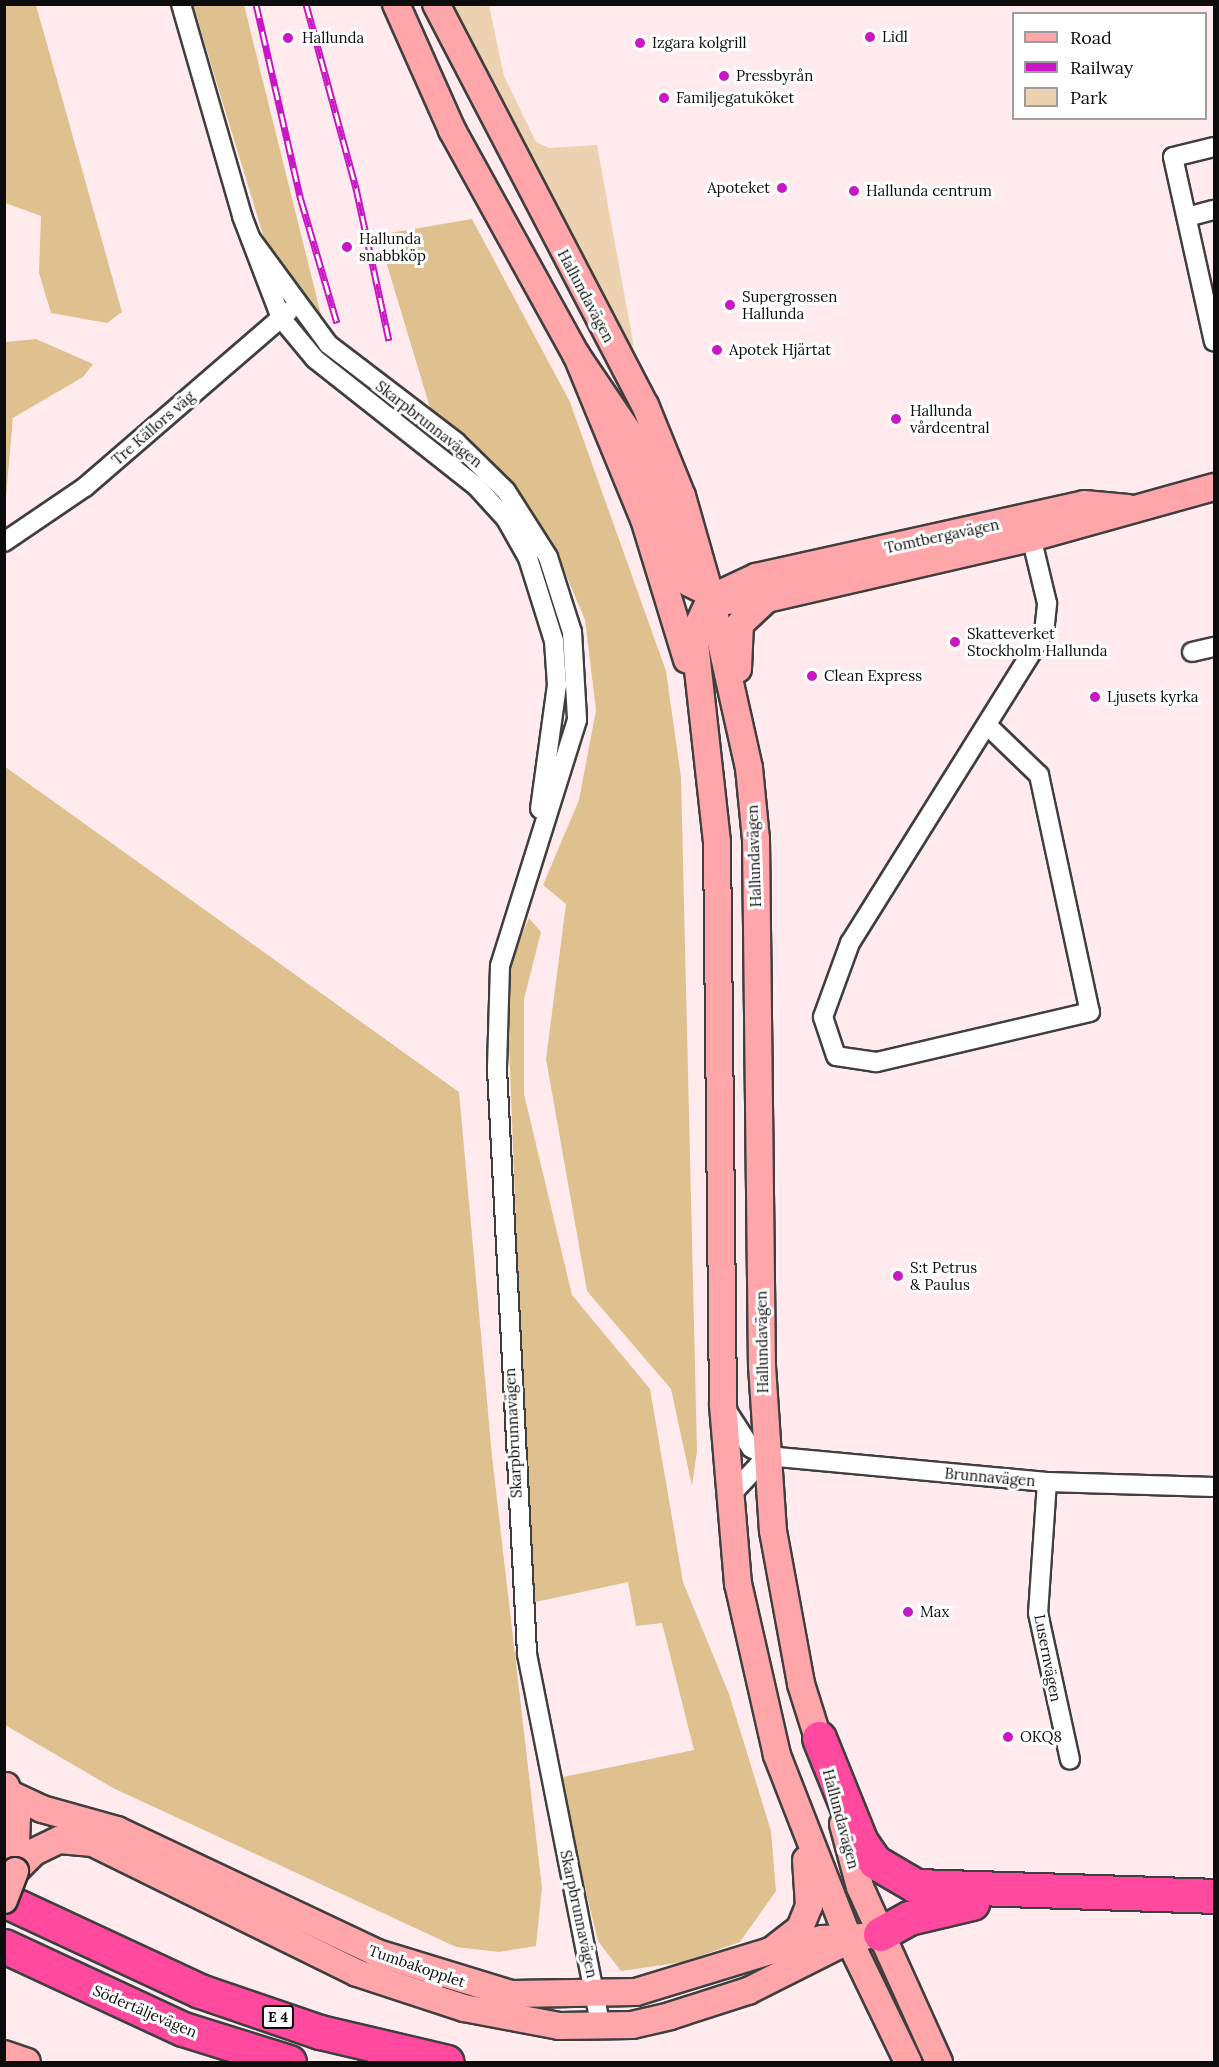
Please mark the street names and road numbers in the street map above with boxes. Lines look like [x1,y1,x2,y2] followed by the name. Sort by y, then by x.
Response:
[554,246,618,346] street label: Hallundavägen
[372,377,486,471] street label: Skarpbrunnavägen
[108,387,198,469] street label: Tre Källors väg
[883,515,1001,557] street label: Tomtbergavägen
[743,804,765,908] street label: Hallundavägen
[752,1291,772,1393] street label: Hallundavägen
[501,1367,525,1499] street label: Skarpbrunnavägen
[944,1464,1036,1490] street label: Brunnavägen
[1031,1613,1065,1703] street label: Lusernvägen
[819,1767,863,1871] street label: Hallundavägen
[557,1848,601,1980] street label: Skarpbrunnavägen
[366,1941,468,1991] street label: Tumbakopplet
[90,1981,200,2041] street label: Södertäljevägen
[262,2006,294,2028] road number: E 4

